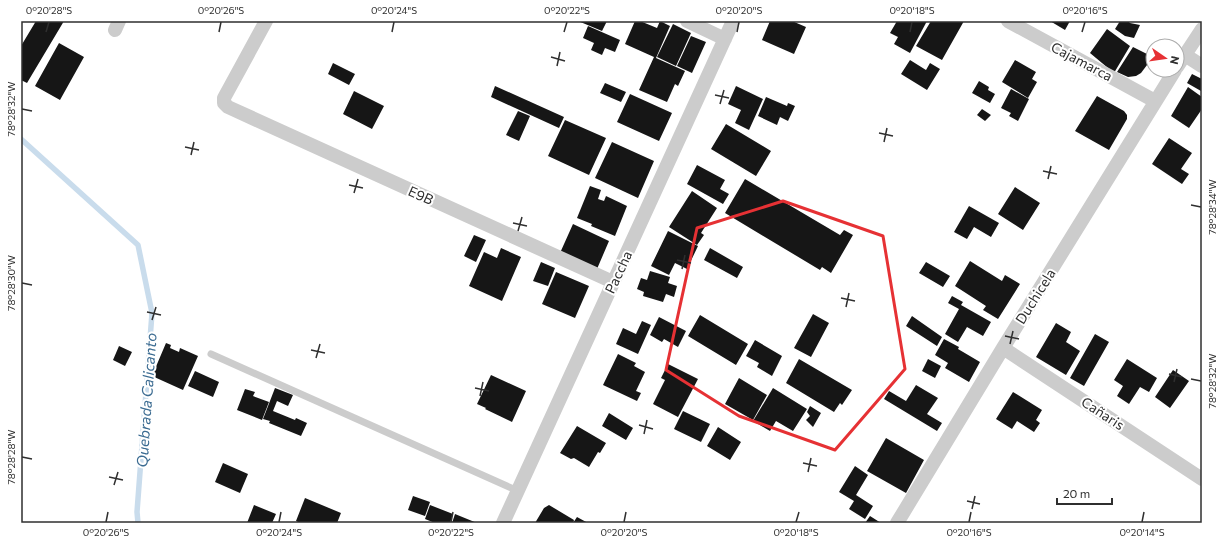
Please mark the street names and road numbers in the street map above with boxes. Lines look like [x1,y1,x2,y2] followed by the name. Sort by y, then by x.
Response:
[1048,38,1116,84] street label: Cajamarca
[406,182,436,208] street label: E9B
[601,248,635,296] street label: Paccha
[1011,265,1059,327] street label: Duchicela
[1078,393,1128,433] street label: Cañaris

